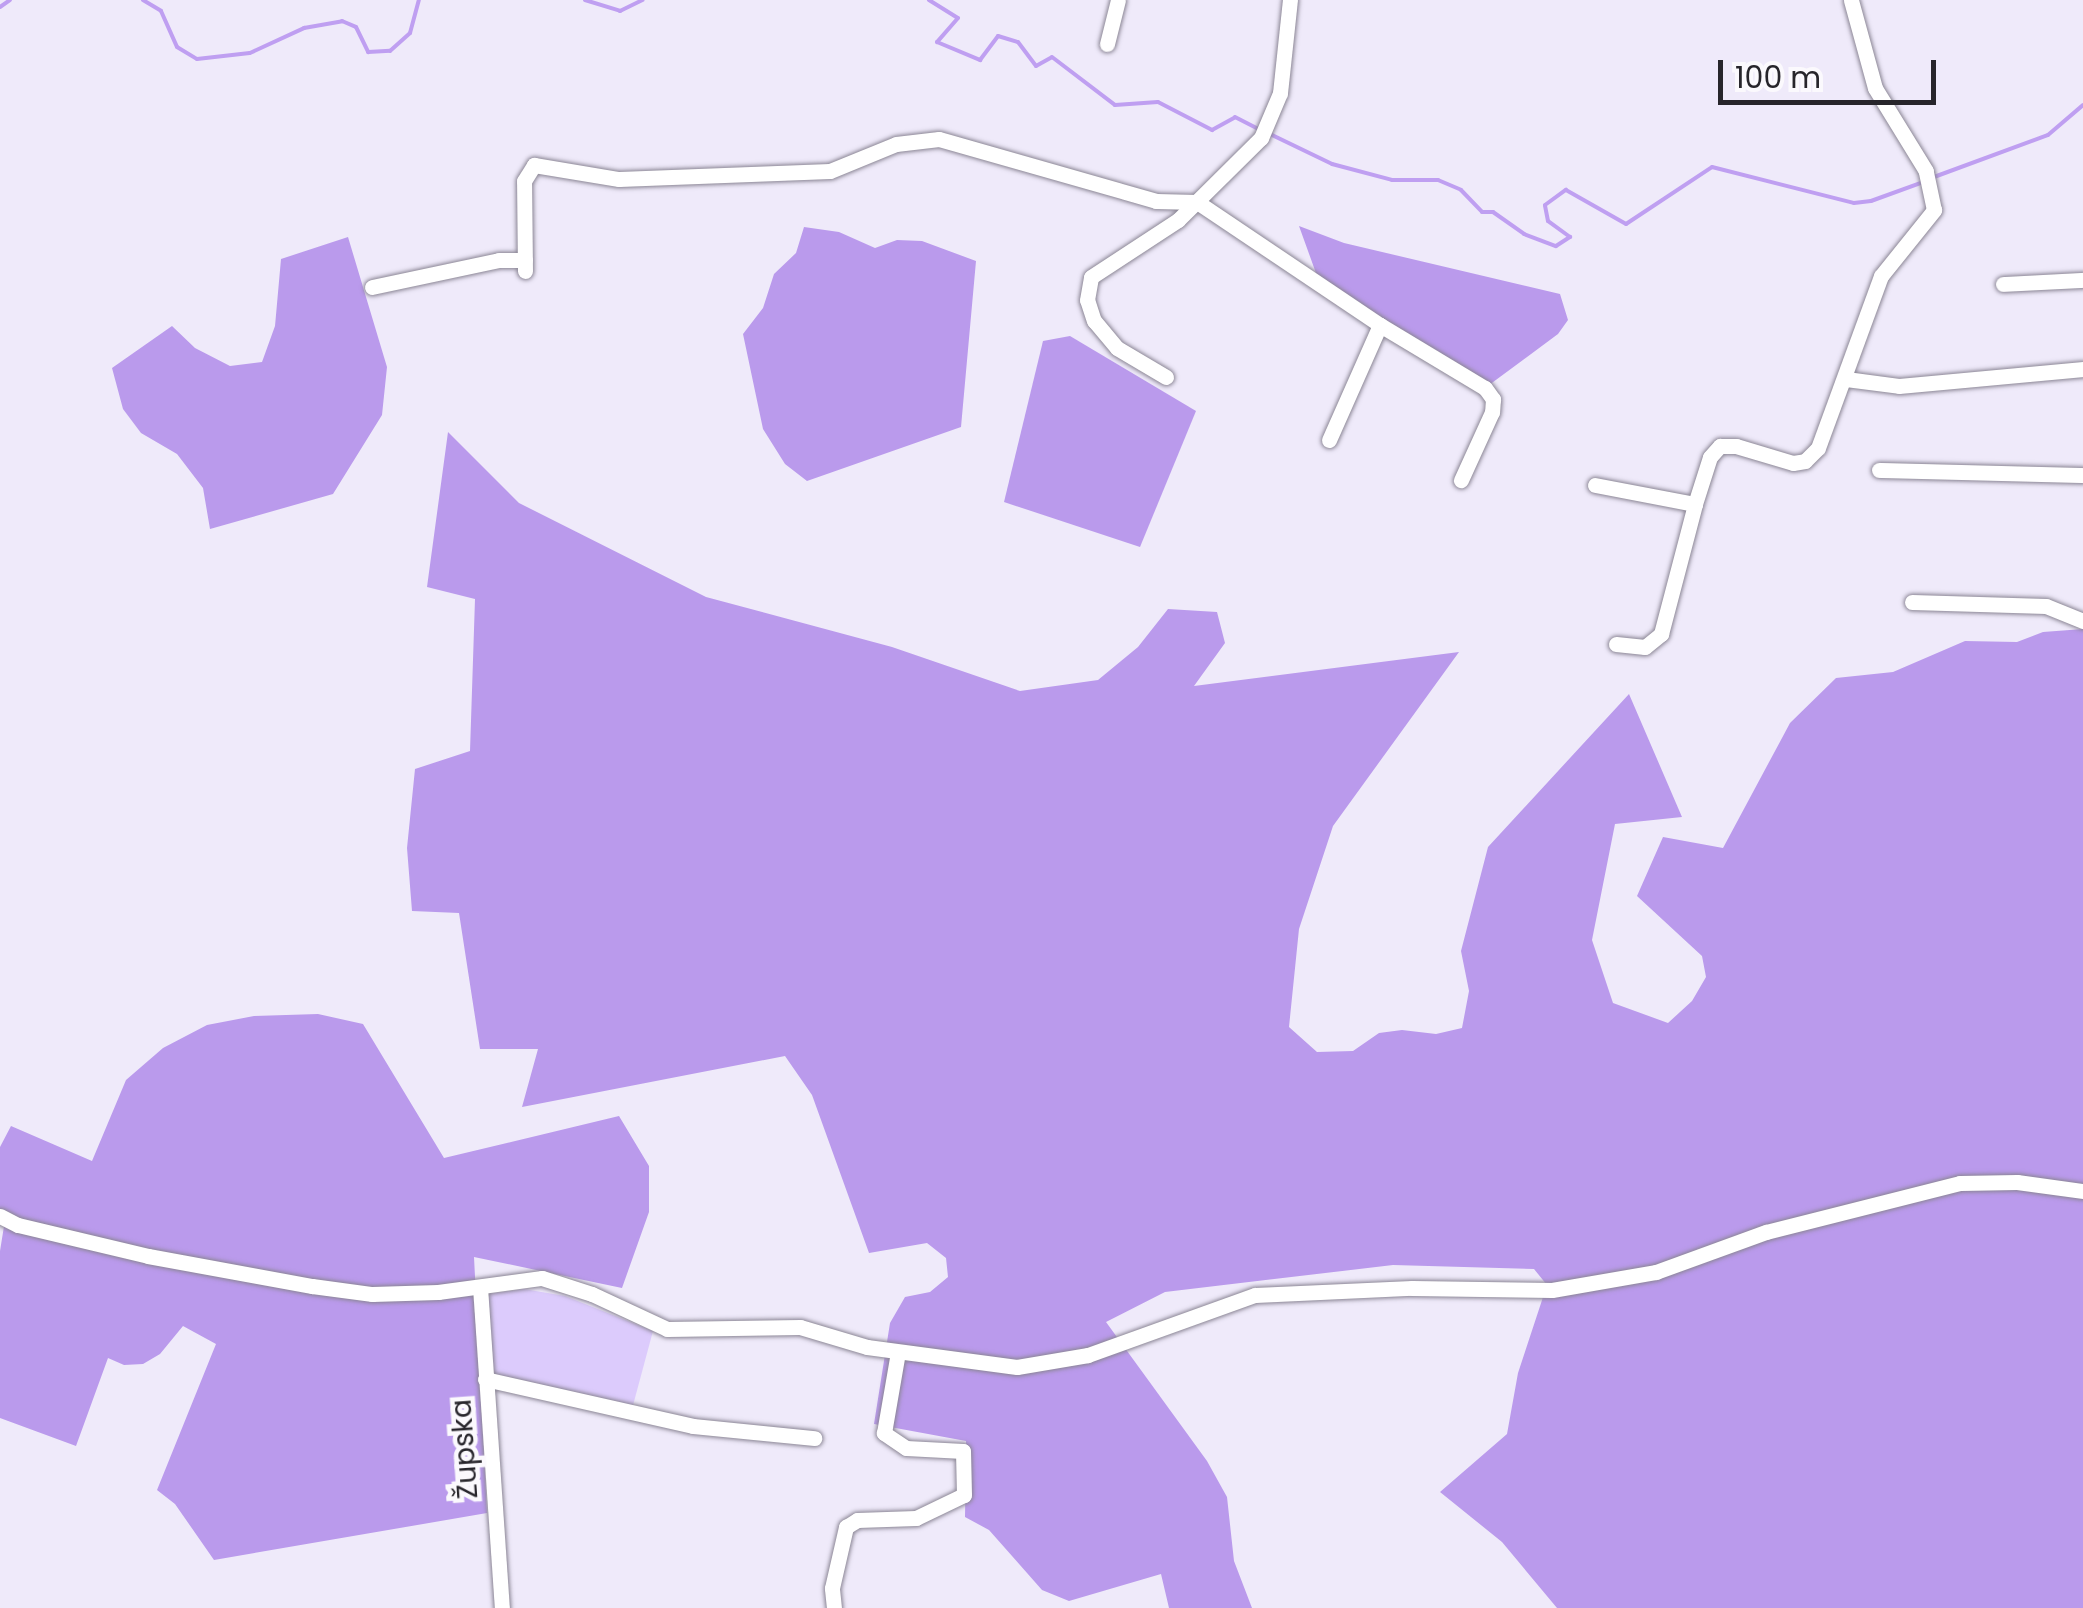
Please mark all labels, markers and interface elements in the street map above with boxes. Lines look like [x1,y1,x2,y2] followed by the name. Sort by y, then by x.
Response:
[1723,40,1940,102] scale bar
[1735,56,1821,99] text: 100 m
[445,1398,485,1500] street label: Župska

